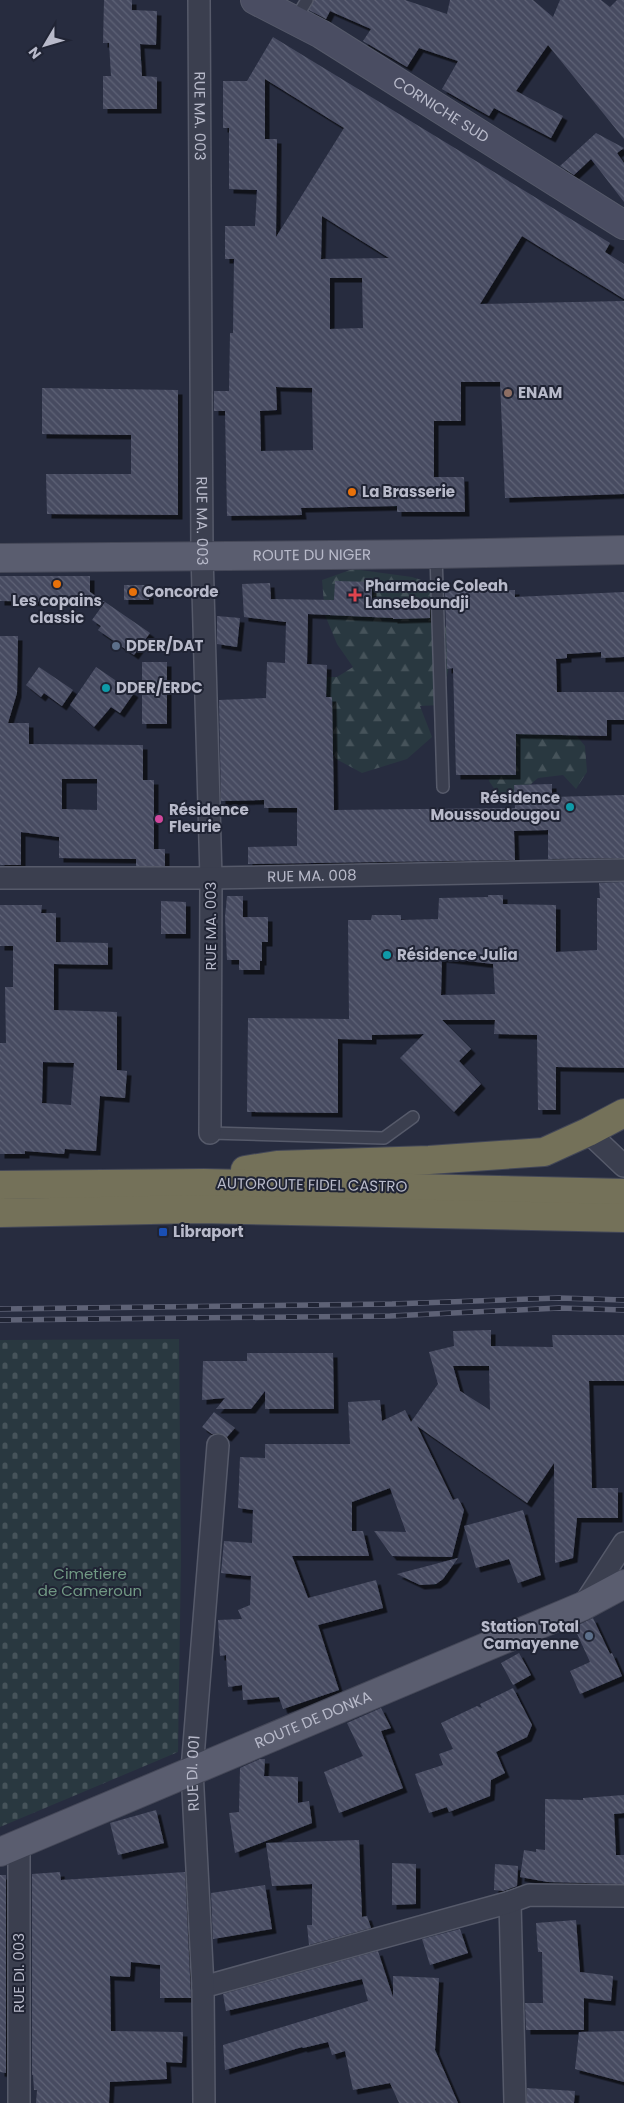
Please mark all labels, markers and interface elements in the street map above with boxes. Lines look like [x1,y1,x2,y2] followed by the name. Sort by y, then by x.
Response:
[20,20,70,70] north arrow
[24,43,46,63] text: N
[189,71,211,160] street label: RUE MA. 003
[389,71,493,147] street label: CORNICHE SUD
[518,382,562,403] place label: ENAM
[502,387,514,399] marker: ENAM
[192,476,213,566] street label: RUE MA. 003
[362,481,455,502] place label: La Brasserie
[346,486,358,498] marker: La Brasserie
[253,544,371,566] street label: ROUTE DU NIGER
[365,575,508,613] place label: Pharmacie Coleah Lanseboundji
[51,578,63,590] marker: Les copains classic
[143,581,219,602] place label: Concorde
[127,586,139,598] marker: Concorde
[349,589,361,601] marker: Pharmacie Coleah Lanseboundji
[12,590,102,628] place label: Les copains classic
[126,635,203,656] place label: DDER/DAT
[110,640,122,652] marker: DDER/DAT
[116,677,203,698] place label: DDER/ERDC
[100,682,112,694] marker: DDER/ERDC
[430,787,560,825] place label: Résidence Moussoudougou
[169,799,249,837] place label: Résidence Fleurie
[564,801,576,813] marker: Résidence Moussoudougou
[153,813,165,825] marker: Résidence Fleurie
[267,864,357,887] street label: RUE MA. 008
[200,882,221,970] street label: RUE MA. 003
[397,944,518,965] place label: Résidence Julia
[381,949,393,961] marker: Résidence Julia
[217,1172,408,1197] street label: AUTOROUTE FIDEL CASTRO
[173,1221,244,1242] place label: Libraport
[157,1226,169,1238] marker: Libraport
[38,1563,142,1601] park label: Cimetiere de Cameroun
[481,1616,579,1654] place label: Station Total Camayenne
[583,1630,595,1642] marker: Station Total Camayenne
[251,1685,375,1753] street label: ROUTE DE DONKA
[181,1734,205,1812] street label: RUE DI. 001
[8,1933,29,2013] street label: RUE DI. 003

